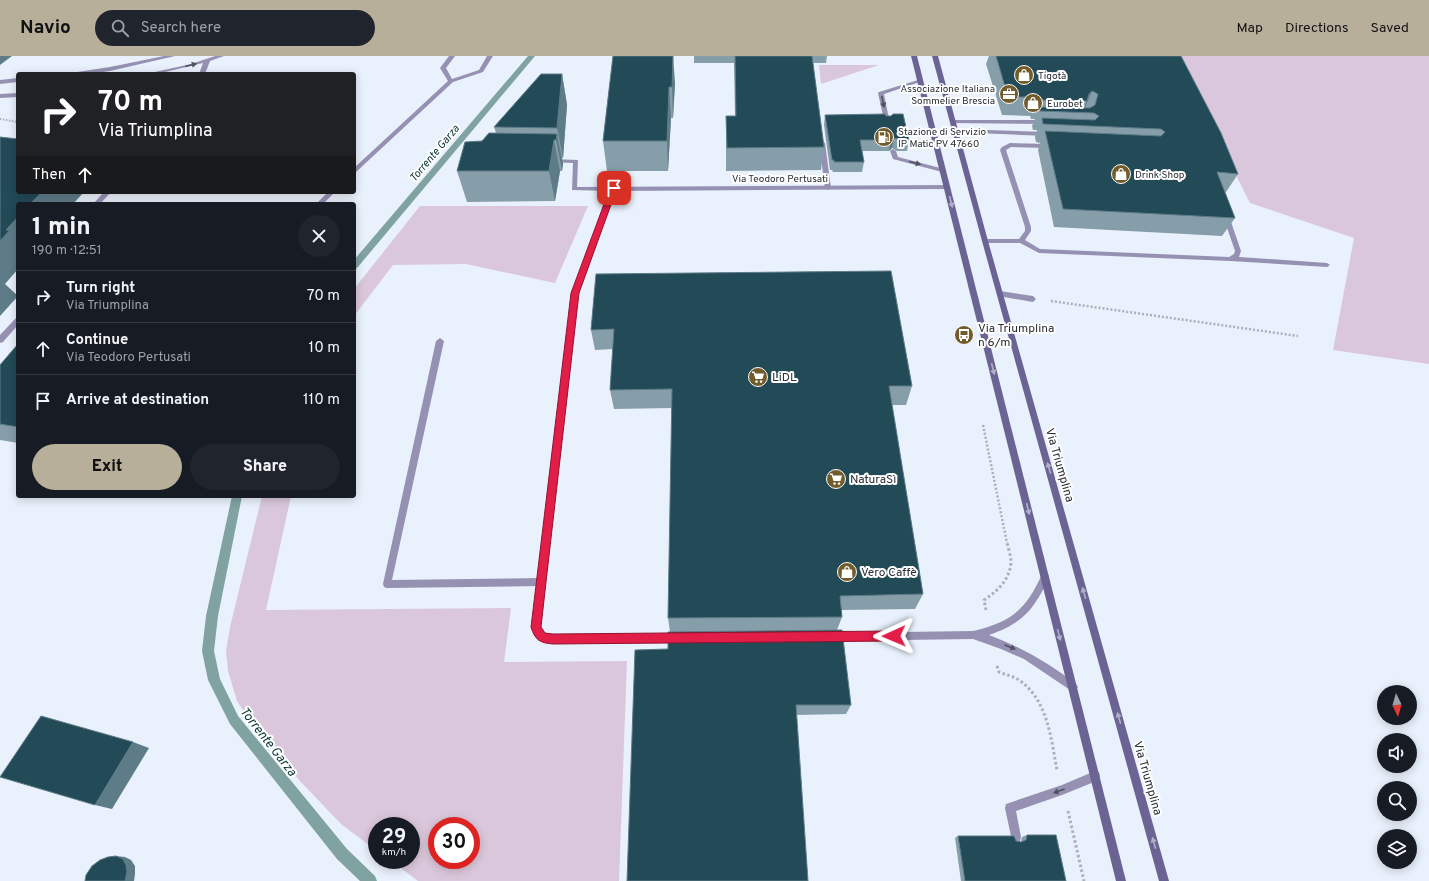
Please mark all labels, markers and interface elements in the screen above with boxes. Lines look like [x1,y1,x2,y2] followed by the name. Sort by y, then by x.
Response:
[95,10,375,46] search box
[20,16,71,40] text: Navio
[109,17,131,39] icon: search
[141,19,221,38] text: Search here
[1237,20,1263,37] text: Map
[1285,20,1349,37] text: Directions
[1371,20,1409,37] text: Saved
[185,62,198,68] one-way arrow
[1013,64,1035,86] shop icon: Tigotà
[1038,70,1066,83] place label: Tigotà
[901,83,995,108] place label: Associazione Italiana Sommelier Brescia
[998,83,1020,105] office icon: Associazione Italiana Sommelier Brescia
[98,85,163,121] text: 70 m
[32,88,84,140] icon: right
[1022,92,1044,114] shop icon: Eurobet
[880,96,886,108] one-way arrow
[1047,98,1083,111] place label: Eurobet
[98,120,213,143] text: Via Triumplina
[407,122,463,185] water label: Torrente Garza
[873,126,895,148] fuel station icon: Stazione di Servizio IP Matic PV 47660
[898,126,986,151] place label: Stazione di Servizio IP Matic PV 47660
[909,160,921,166] one-way arrow
[1110,163,1132,185] shop icon: Drink Shop
[74,164,96,186] icon: ahead
[32,166,66,185] text: Then
[1135,169,1185,182] place label: Drink Shop
[597,171,631,205] pin
[732,173,828,186] street label: Via Teodoro Pertusati
[603,177,625,199] icon: arrive
[948,196,954,209] one-way arrow
[32,213,91,243] text: 1 min
[298,215,340,257] button: close
[32,243,102,259] text: 190 m · 12:51
[66,279,135,298] text: Turn right
[32,286,54,308] icon: right
[307,287,340,306] text: 70 m
[66,298,149,314] text: Via Triumplina
[978,321,1054,351] place label: Via Triumplina n 6/m
[953,324,975,346] bus stop icon: Via Triumplina n 6/m
[66,331,128,350] text: Continue
[32,338,54,360] icon: ahead
[309,339,340,358] text: 10 m
[66,350,191,366] text: Via Teodoro Pertusati
[990,363,996,375] one-way arrow
[747,366,769,388] supermarket icon: LiDL
[772,370,797,386] place label: LiDL
[32,390,54,412] icon: arrive
[66,391,209,410] text: Arrive at destination
[303,391,340,410] text: 110 m
[1041,426,1077,504] street label: Via Triumplina
[32,444,182,490] button: Exit
[190,444,340,490] button: Share
[1046,462,1052,474] one-way arrow
[825,468,847,490] supermarket icon: NaturaSì
[850,472,896,488] place label: NaturaSì
[1025,503,1031,515] one-way arrow
[836,561,858,583] shop icon: Vero Caffè
[861,565,917,581] place label: Vero Caffè
[1081,587,1087,599] one-way arrow
[873,615,915,657] position arrow
[1057,629,1063,641] one-way arrow
[1004,644,1016,651] one-way arrow
[1377,685,1417,725] north arrow
[1377,685,1417,869] map controls
[235,704,300,780] water label: Torrente Garza
[1116,712,1122,724] one-way arrow
[1377,733,1417,773] button: sound
[1129,739,1165,817] street label: Via Triumplina
[1377,781,1417,821] button: search
[1053,788,1065,794] one-way arrow
[428,817,480,869] speed limit sign: 30
[382,825,406,851] text: 29
[1377,829,1417,869] button: layers
[1150,837,1156,850] one-way arrow
[382,846,406,859] text: km/h

